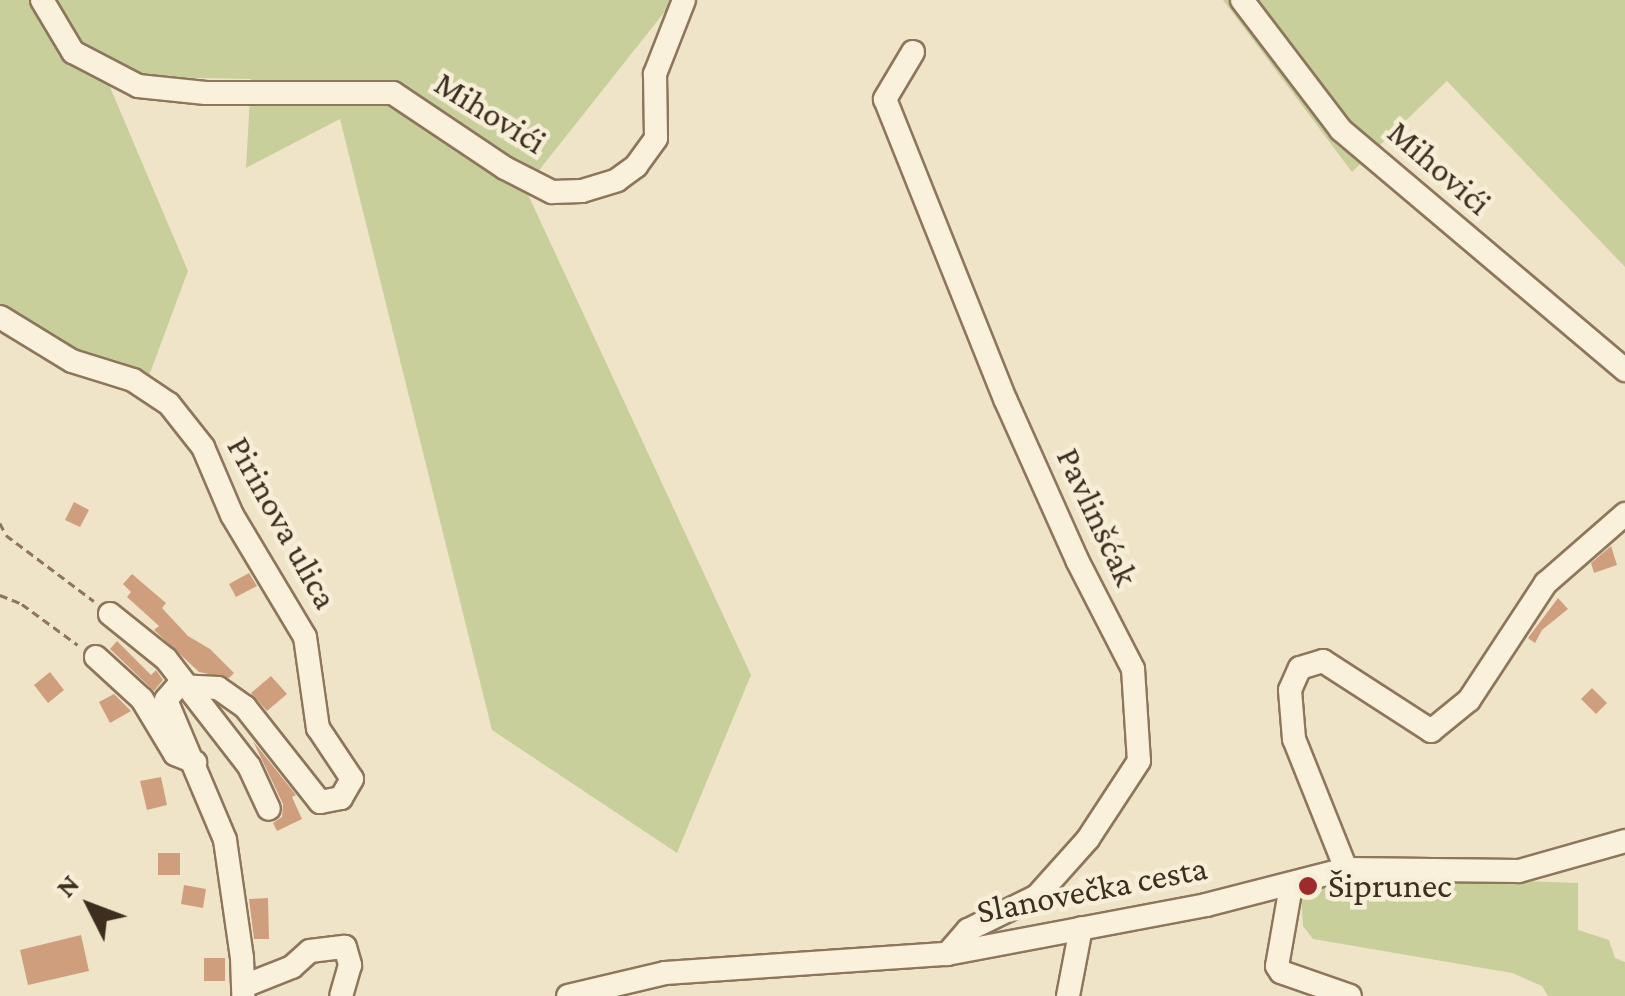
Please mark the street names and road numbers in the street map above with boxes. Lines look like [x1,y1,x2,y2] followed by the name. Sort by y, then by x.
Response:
[427,63,553,163] street label: Mihovići
[1379,112,1499,224] street label: Mihovići
[217,429,347,617] street label: Pirinova ulica
[1047,441,1147,593] street label: Pavlinšćak
[973,847,1211,933] street label: Slanovečka cesta

